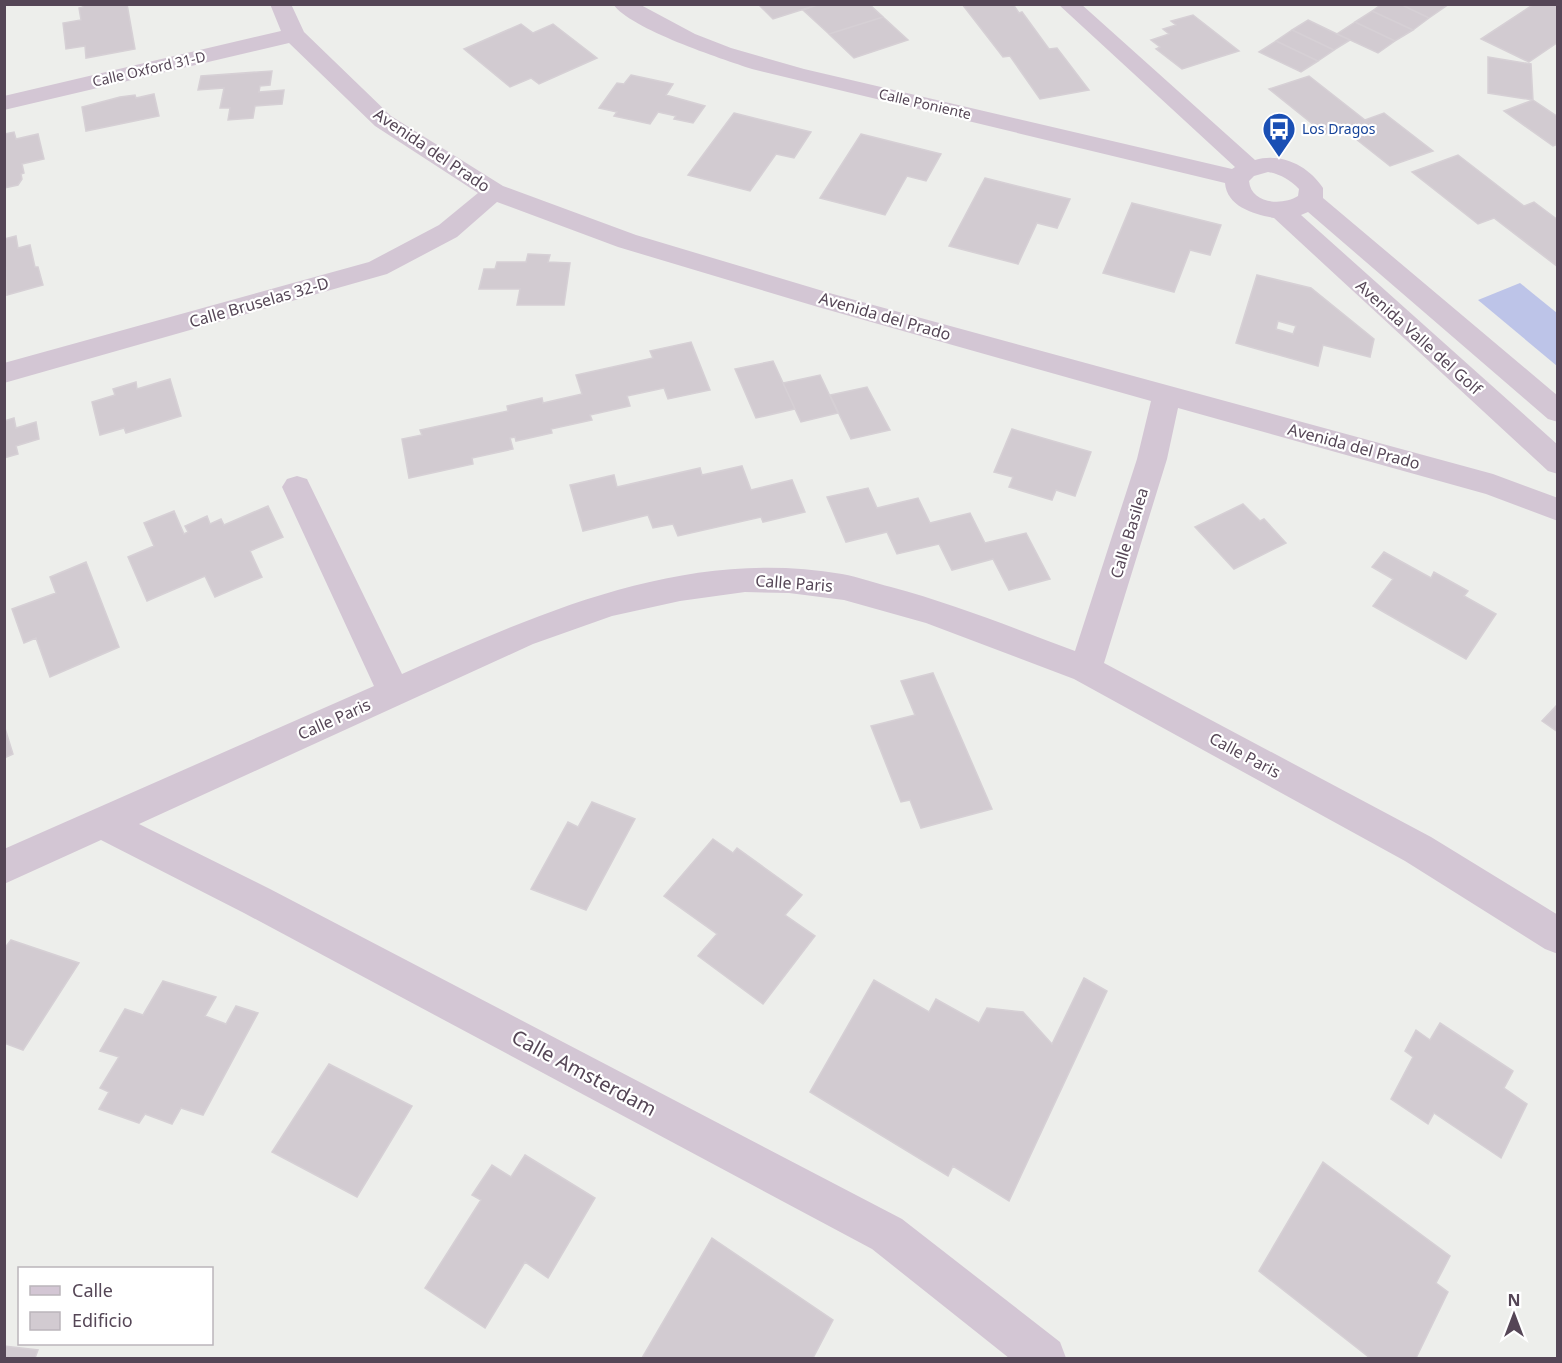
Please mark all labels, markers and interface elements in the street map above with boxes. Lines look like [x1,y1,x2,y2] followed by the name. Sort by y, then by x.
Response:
[90,46,207,91] street label: Calle Oxford 31-D
[877,84,973,123] street label: Calle Poniente
[369,103,495,197] street label: Avenida del Prado
[1261,111,1297,158] bus stop icon: Los Dragos
[1302,119,1376,138] place label: Los Dragos
[187,272,331,332] street label: Calle Bruselas 32-D
[1351,275,1488,400] street label: Avenida Valle del Golf
[817,287,953,345] street label: Avenida del Prado
[1285,418,1423,474] street label: Avenida del Prado
[1105,485,1153,581] street label: Calle Basilea
[755,569,833,597] street label: Calle Paris
[294,693,374,745] street label: Calle Paris
[1206,727,1284,783] street label: Calle Paris
[507,1023,661,1122] street label: Calle Amsterdam
[18,1267,213,1345] legend
[72,1278,113,1302] text: Calle
[1484,1285,1544,1345] north arrow
[1507,1289,1521,1311] text: N
[72,1308,133,1332] text: Edificio

